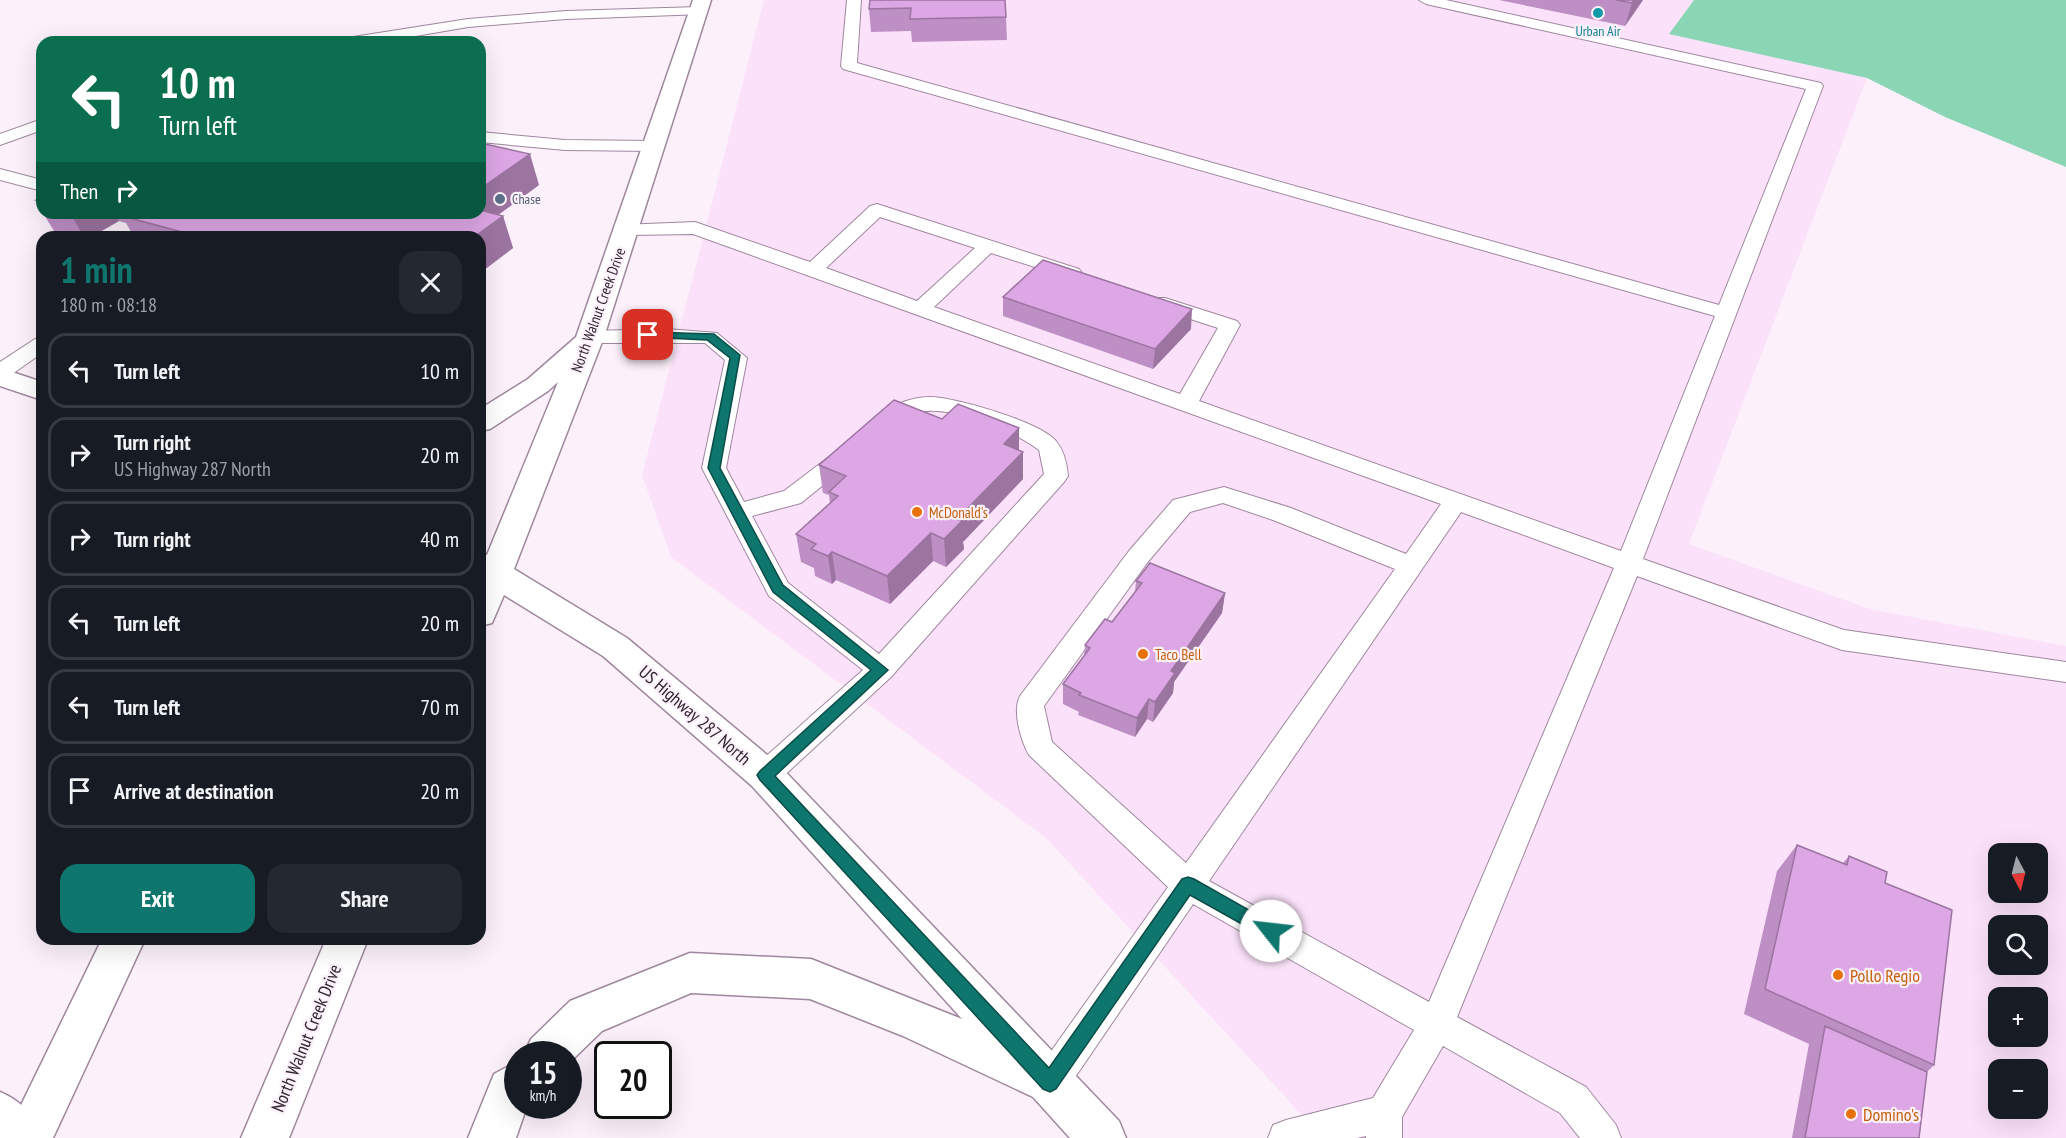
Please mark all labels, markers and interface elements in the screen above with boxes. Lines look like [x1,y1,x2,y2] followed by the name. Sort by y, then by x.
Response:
[1591,6,1605,20] marker: Urban Air
[1575,22,1621,40] place label: Urban Air
[159,55,236,110] text: 10 m
[60,60,138,138] icon: left
[159,108,237,142] text: Turn left
[110,174,143,207] icon: right
[60,177,98,205] text: Then
[512,190,541,208] place label: Chase
[493,192,507,206] marker: Chase
[567,245,629,375] street label: North Walnut Creek Drive
[60,246,133,293] text: 1 min
[399,251,462,314] button: close
[60,292,157,318] text: 180 m · 08:18
[622,309,673,360] pin
[631,318,664,351] icon: arrive
[63,354,96,387] icon: left
[114,357,180,385] text: Turn left
[420,357,459,385] text: 10 m
[114,428,191,456] text: Turn right
[63,438,96,471] icon: right
[420,441,459,469] text: 20 m
[114,456,271,482] text: US Highway 287 North
[929,503,988,522] place label: McDonald's
[910,505,924,519] marker: McDonald's
[63,522,96,555] icon: right
[114,525,191,553] text: Turn right
[420,525,459,553] text: 40 m
[63,606,96,639] icon: left
[114,609,180,637] text: Turn left
[420,609,459,637] text: 20 m
[1155,645,1202,664] place label: Taco Bell
[1136,647,1150,661] marker: Taco Bell
[634,660,756,770] street label: US Highway 287 North
[63,690,96,723] icon: left
[114,693,180,721] text: Turn left
[420,693,459,721] text: 70 m
[63,774,96,807] icon: arrive
[114,777,274,805] text: Arrive at destination
[420,777,459,805] text: 20 m
[1988,843,2048,903] north arrow
[1988,843,2048,1119] map controls
[60,864,255,933] button: Exit
[267,864,462,933] button: Share
[1239,899,1303,963] position arrow
[1988,915,2048,975] button: search
[266,961,346,1115] street label: North Walnut Creek Drive
[1850,964,1920,987] place label: Pollo Regio
[1831,968,1845,982] marker: Pollo Regio
[1988,987,2048,1047] button: +
[594,1041,672,1119] speed limit sign: 20
[529,1053,557,1092] text: 15
[1988,1059,2048,1119] button: −
[530,1086,556,1105] text: km/h
[1863,1103,1919,1126] place label: Domino's
[1844,1107,1858,1121] marker: Domino's

